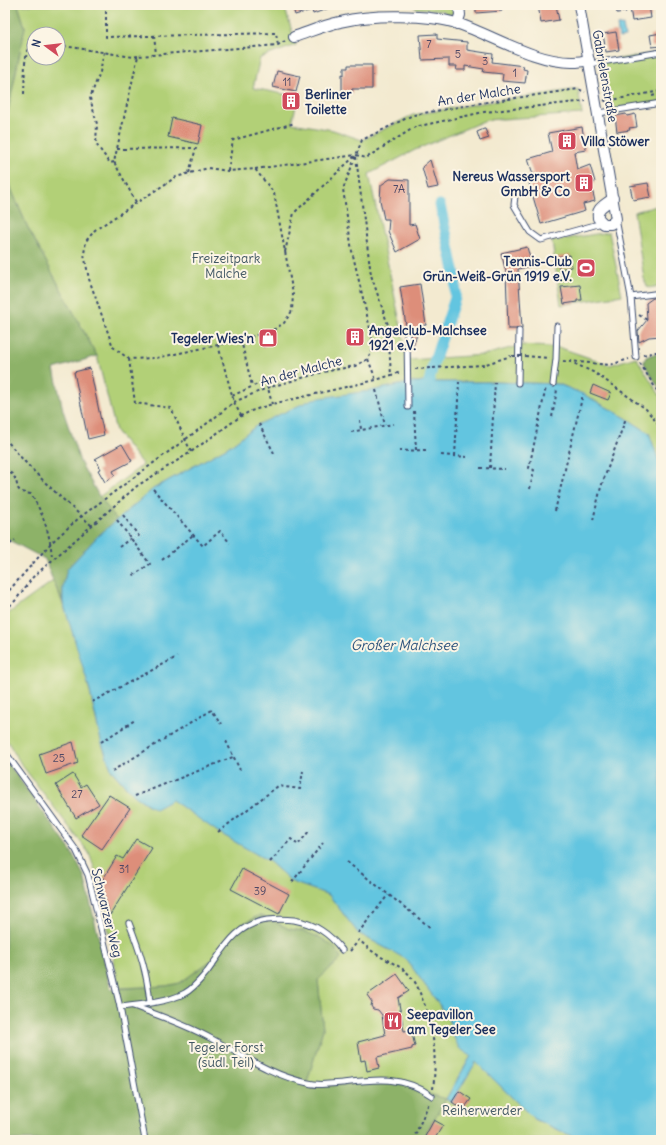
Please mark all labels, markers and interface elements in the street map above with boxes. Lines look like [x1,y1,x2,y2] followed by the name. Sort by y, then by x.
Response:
[26,26,66,66] north arrow
[589,28,621,124] street label: Gabrielenstraße
[426,37,432,51] house number: 7
[29,38,44,49] text: N
[455,47,461,61] house number: 5
[482,54,488,68] house number: 3
[513,66,517,80] house number: 1
[283,75,291,89] house number: 11
[436,80,522,110] street label: An der Malche
[305,86,352,118] place label: Berliner Toilette
[280,90,302,112] building icon: Berliner Toilette
[556,130,578,152] building icon: Villa Stöwer
[581,133,650,150] place label: Villa Stöwer
[452,168,571,200] place label: Nereus Wassersport GmbH & Co
[573,172,595,194] building icon: Nereus Wassersport GmbH & Co
[393,182,405,196] house number: 7A
[192,250,261,282] park label: Freizeitpark Malche
[423,253,572,285] place label: Tennis-Club Grün-Weiß-Grün 1919 e.V.
[575,257,597,279] sports icon: Tennis-Club Grün-Weiß-Grün 1919 e.V.
[369,322,487,354] place label: Angelclub-Malchsee 1921 e.V.
[344,326,366,348] building icon: Angelclub-Malchsee 1921 e.V.
[257,327,279,349] shop icon: Tegeler Wies'n
[171,330,254,347] place label: Tegeler Wies'n
[258,352,344,390] street label: An der Malche
[351,636,459,654] water label: Großer Malchsee
[53,751,65,765] house number: 25
[71,787,83,801] house number: 27
[119,862,129,876] house number: 31
[88,867,126,959] street label: Schwarzer Weg
[254,884,266,898] house number: 39
[407,1006,496,1038] place label: Seepavillon am Tegeler See
[382,1010,404,1032] restaurant icon: Seepavillon am Tegeler See
[188,1039,264,1071] park label: Tegeler Forst (südl. Teil)
[442,1102,523,1119] park label: Reiherwerder

